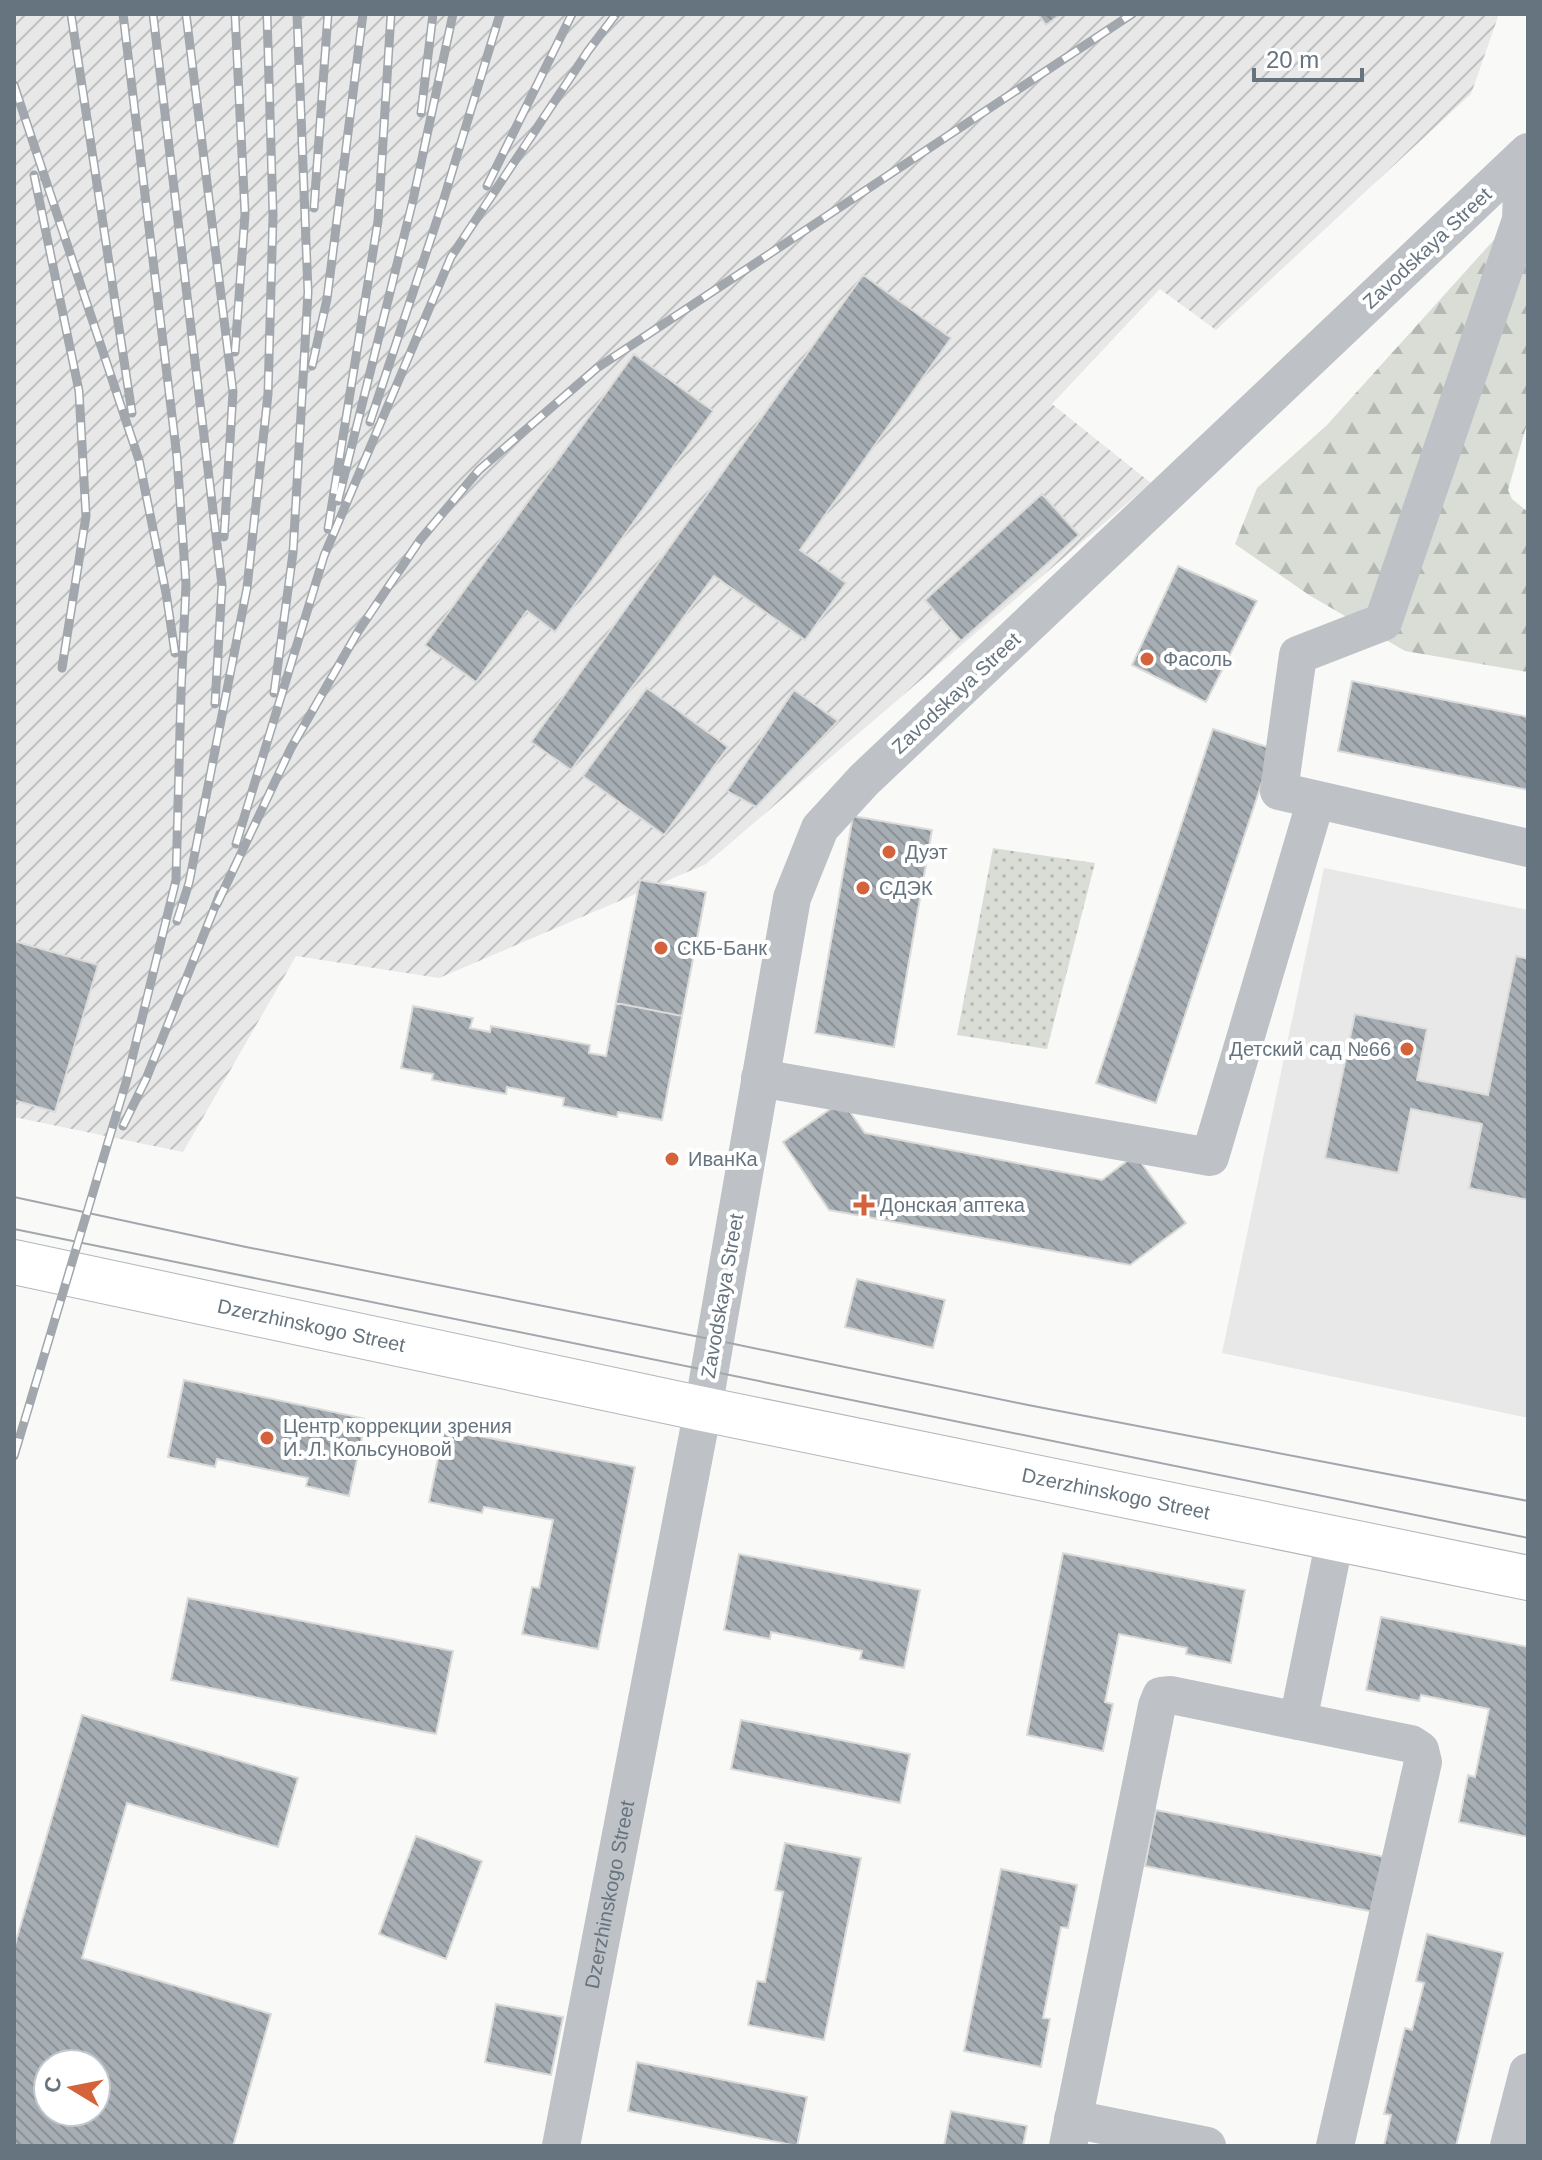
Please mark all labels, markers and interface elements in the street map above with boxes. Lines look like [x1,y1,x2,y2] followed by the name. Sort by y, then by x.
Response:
[1254,32,1362,82] scale bar
[1266,46,1319,73] text: 20 m
[1359,183,1496,313] street label: Zavodskaya Street
[888,628,1025,758] street label: Zavodskaya Street
[1163,648,1232,670] place label: Фасоль
[1138,650,1156,668] marker: Фасоль
[905,841,948,863] place label: Дуэт
[880,843,898,861] marker: Дуэт
[879,877,933,899] place label: СДЭК
[854,879,872,897] marker: СДЭК
[677,937,767,959] place label: СКБ-Банк
[652,939,670,957] marker: СКБ-Банк
[1229,1038,1391,1060] place label: Детский сад №66
[1398,1040,1416,1058] marker: Детский сад №66
[688,1148,759,1170] place label: ИванКа
[663,1150,681,1168] marker: ИванКа
[880,1194,1026,1216] place label: Донская аптека
[855,1196,873,1214] marker: Донская аптека
[697,1212,747,1380] street label: Zavodskaya Street
[215,1295,408,1356] street label: Dzerzhinskogo Street
[283,1415,512,1460] place label: Центр коррекции зрения И. Л. Кольсуновой
[258,1429,276,1447] marker: Центр коррекции зрения И. Л. Кольсуновой
[1020,1464,1212,1524] street label: Dzerzhinskogo Street
[581,1798,638,1991] street label: Dzerzhinskogo Street
[32,2048,112,2128] north arrow
[39,2075,67,2095] text: С

